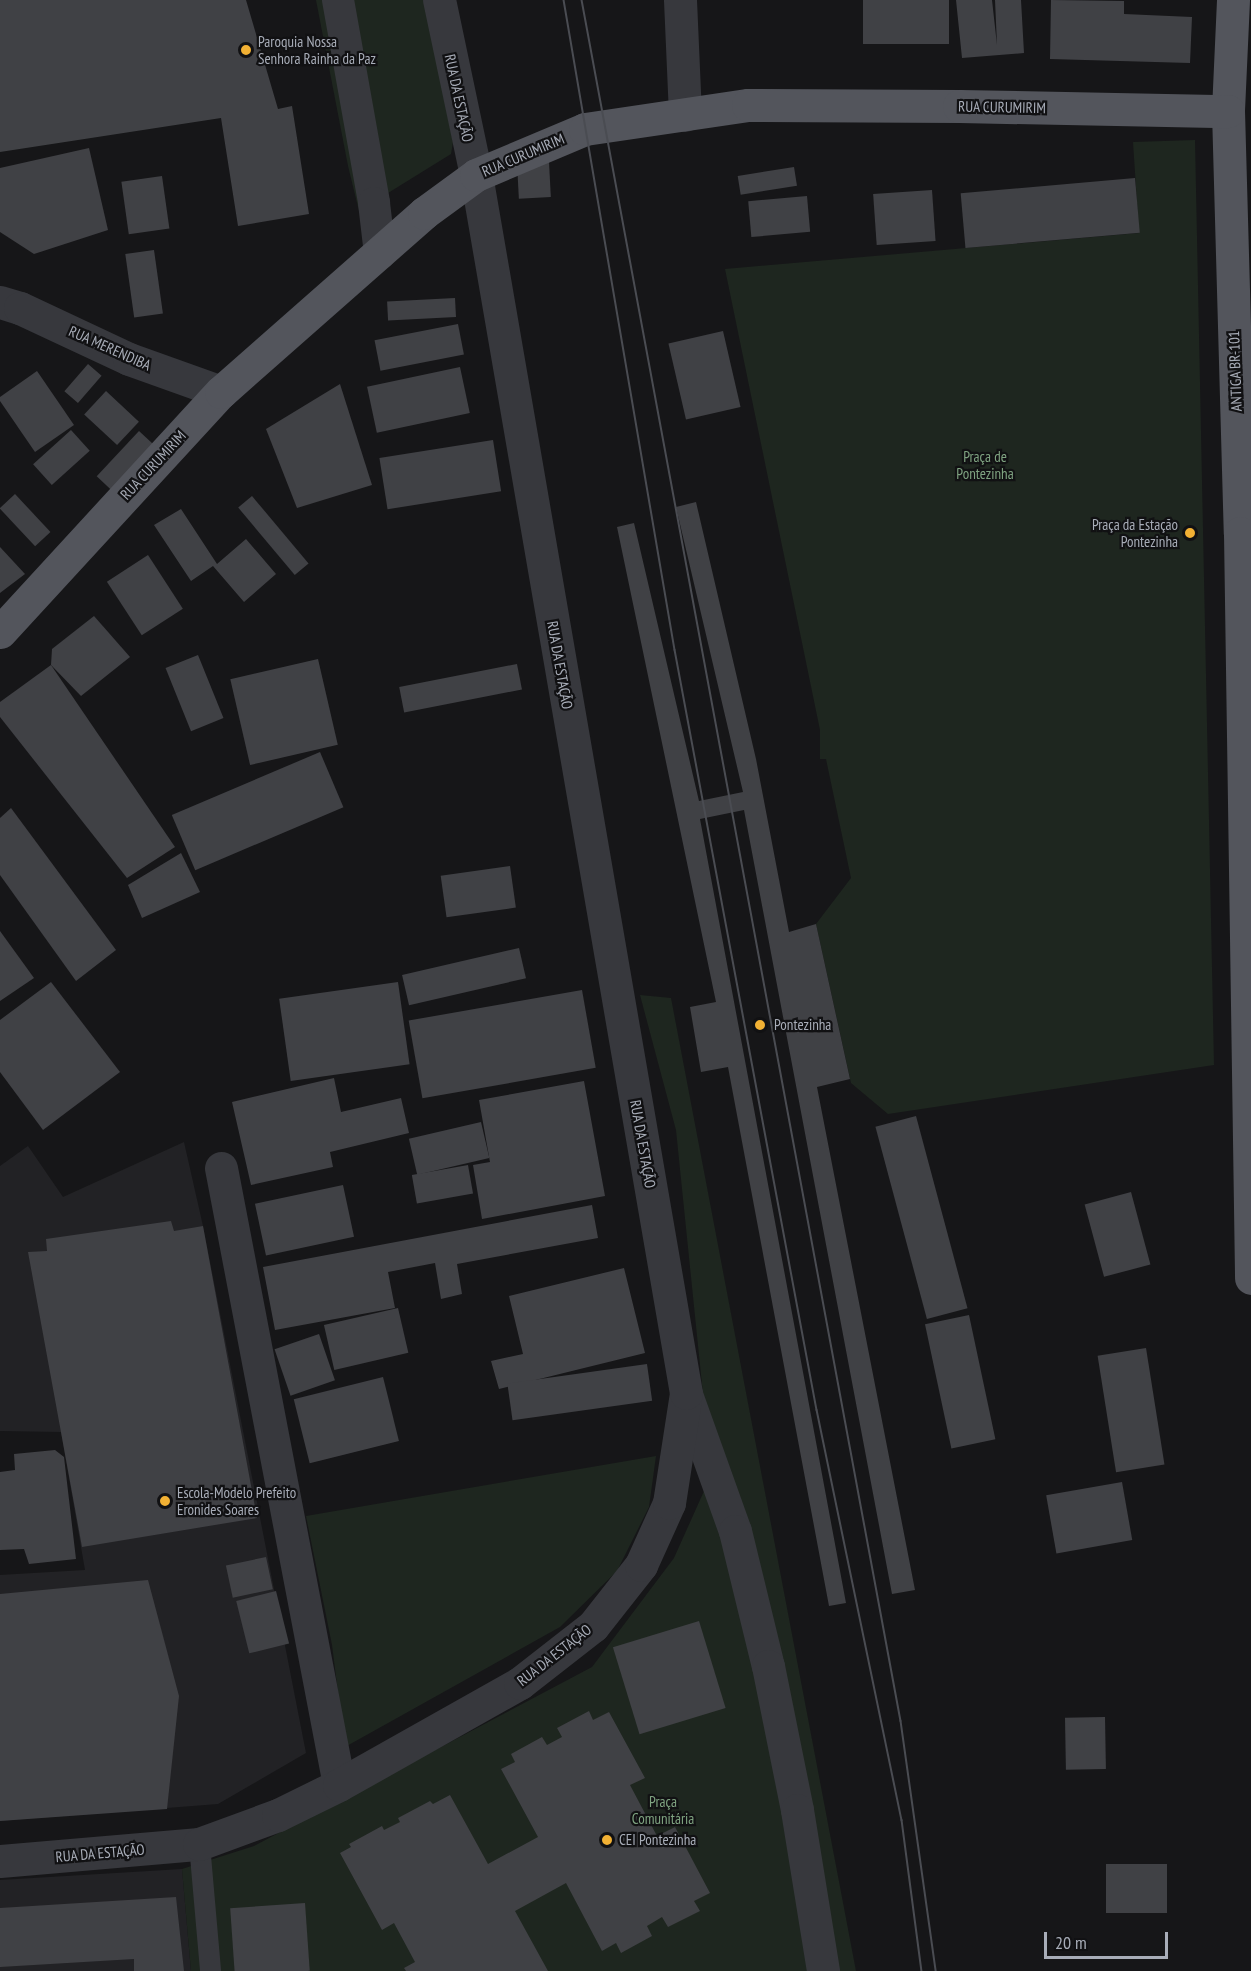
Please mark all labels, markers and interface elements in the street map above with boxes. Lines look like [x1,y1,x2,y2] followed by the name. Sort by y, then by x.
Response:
[258,32,376,67] place label: Paroquia Nossa Senhora Rainha da Paz
[239,43,253,57] marker: Paroquia Nossa Senhora Rainha da Paz
[441,52,477,144] street label: RUA DA ESTAÇÃO
[958,97,1046,117] street label: RUA CURUMIRIM
[479,129,567,181] street label: RUA CURUMIRIM
[66,322,154,374] street label: RUA MERENDIBA
[1225,330,1245,412] street label: ANTIGA BR-101
[116,427,190,503] street label: RUA CURUMIRIM
[956,447,1014,482] park label: Praça de Pontezinha
[1092,515,1178,550] place label: Praça da Estação Pontezinha
[1183,526,1197,540] marker: Praça da Estação Pontezinha
[543,619,577,711] street label: RUA DA ESTAÇÃO
[751,1016,769,1034] marker: Pontezinha
[774,1016,831,1034] place label: Pontezinha
[626,1098,660,1190] street label: RUA DA ESTAÇÃO
[177,1483,296,1518] place label: Escola-Modelo Prefeito Eronides Soares
[158,1494,172,1508] marker: Escola-Modelo Prefeito Eronides Soares
[513,1620,595,1690] street label: RUA DA ESTAÇÃO
[632,1792,694,1827] park label: Praça Comunitária
[619,1831,696,1849] place label: CEI Pontezinha
[600,1833,614,1847] marker: CEI Pontezinha
[54,1840,146,1866] street label: RUA DA ESTAÇÃO
[1047,1920,1172,1958] scale bar
[1055,1931,1087,1954] text: 20 m

